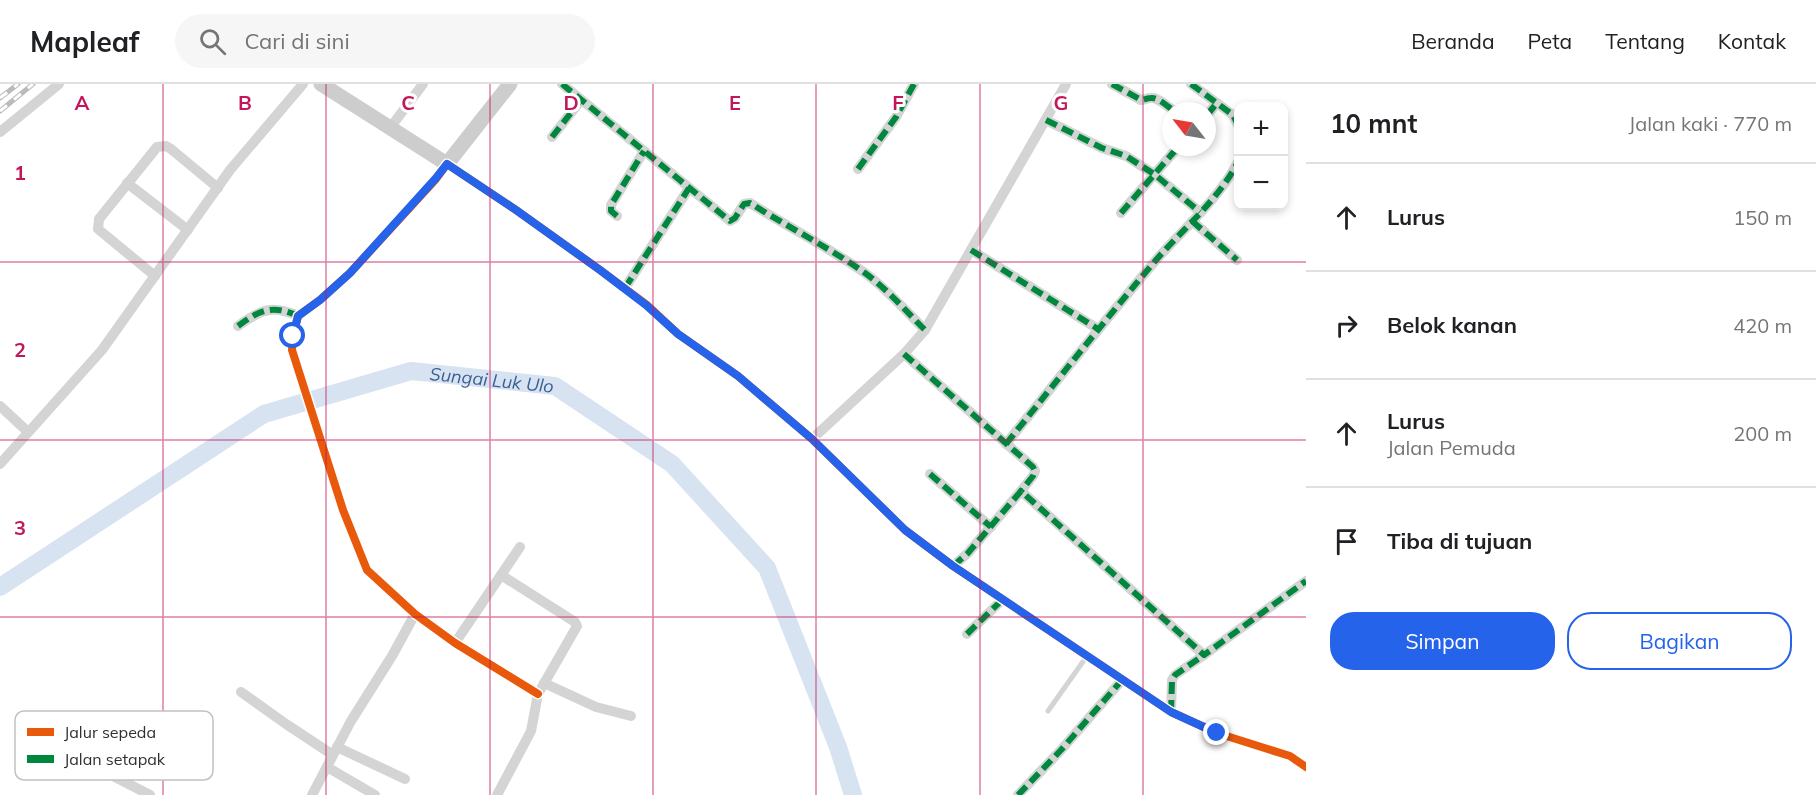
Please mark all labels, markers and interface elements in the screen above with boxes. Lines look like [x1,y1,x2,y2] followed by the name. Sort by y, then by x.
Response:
[175,14,595,68] search box
[30,24,139,59] text: Mapleaf
[196,25,229,58] icon: search
[244,27,350,55] text: Cari di sini
[1411,28,1495,54] text: Beranda
[1528,28,1572,54] text: Peta
[1605,28,1685,54] text: Tentang
[1718,28,1786,54] text: Kontak
[75,90,90,115] text: A
[238,90,252,115] text: B
[401,90,415,115] text: C
[563,90,579,115] text: D
[729,90,741,115] text: E
[892,90,904,115] text: F
[1054,90,1068,115] text: G
[1162,102,1216,156] north arrow
[1234,102,1288,210] map controls
[1234,102,1288,156] button: +
[1330,107,1417,140] text: 10 mnt
[1629,111,1792,136] text: Jalan kaki · 770 m
[1234,156,1288,210] button: −
[14,160,26,185] text: 1
[1330,201,1363,234] icon: ahead
[1387,203,1445,231] text: Lurus
[1733,205,1792,230] text: 150 m
[1330,309,1363,342] icon: right
[1387,311,1517,339] text: Belok kanan
[1733,313,1792,338] text: 420 m
[279,322,305,348] route start
[14,337,26,362] text: 2
[429,362,555,397] water label: Sungai Luk Ulo
[1387,407,1445,435] text: Lurus
[1330,417,1363,450] icon: ahead
[1733,421,1792,446] text: 200 m
[1387,435,1516,460] text: Jalan Pemuda
[14,515,26,540] text: 3
[1330,525,1363,558] icon: arrive
[1387,527,1532,555] text: Tiba di tujuan
[1330,612,1555,670] button: Simpan
[1567,612,1792,670] button: Bagikan
[15,711,213,780] legend
[1203,719,1229,745] route end
[64,722,156,742] text: Jalur sepeda
[64,749,166,769] text: Jalan setapak

